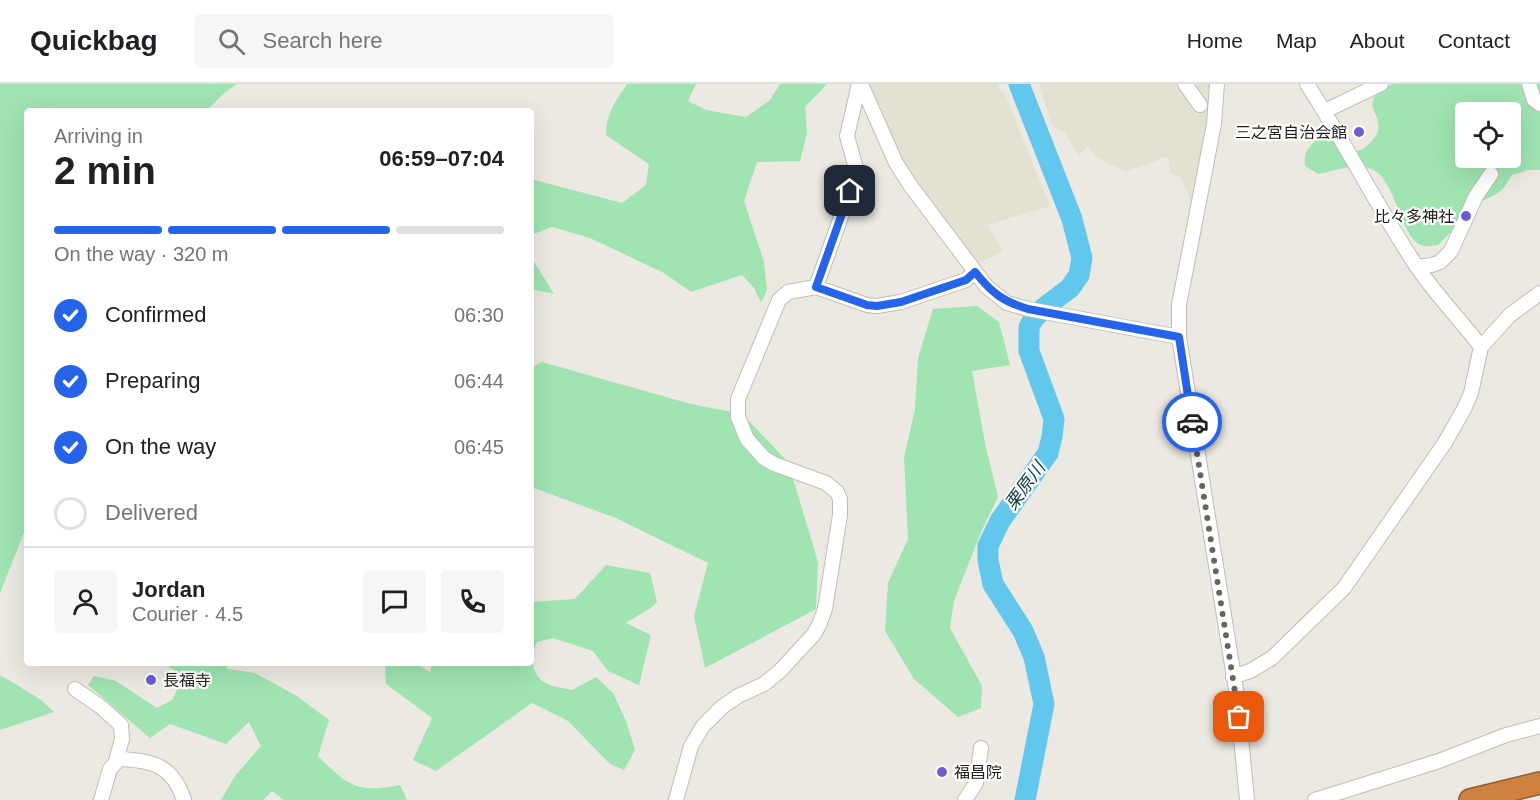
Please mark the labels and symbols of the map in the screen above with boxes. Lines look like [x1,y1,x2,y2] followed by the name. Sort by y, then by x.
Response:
[1235,124,1347,141] place label: 三之宮自治会館
[1352,125,1366,139] marker: 三之宮自治会館
[824,165,875,216] pin
[1374,208,1454,225] place label: 比々多神社
[1459,209,1473,223] marker: 比々多神社
[1162,392,1222,452] courier
[1001,457,1050,514] water label: 栗原川
[163,672,211,689] place label: 長福寺
[144,673,158,687] marker: 長福寺
[1213,691,1264,742] pin
[954,764,1002,781] place label: 福昌院
[935,765,949,779] marker: 福昌院

